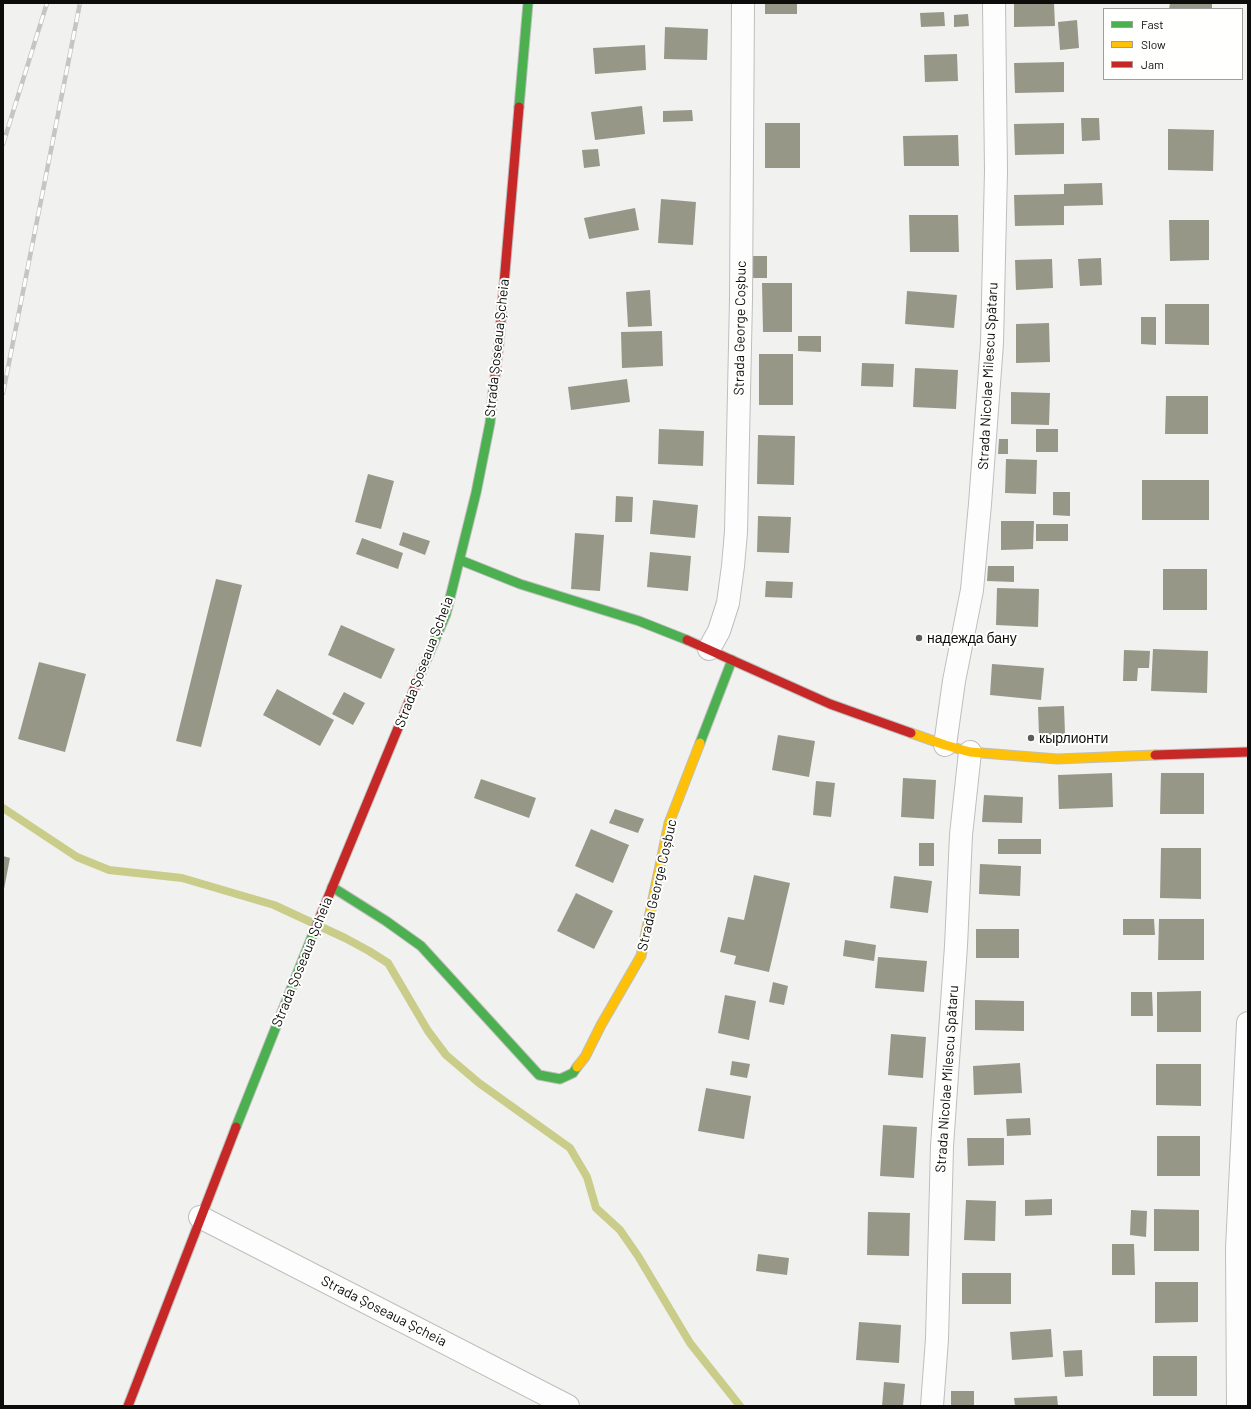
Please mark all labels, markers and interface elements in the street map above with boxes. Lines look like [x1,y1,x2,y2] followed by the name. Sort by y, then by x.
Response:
[1103,8,1243,80] legend
[1141,17,1164,31] text: Fast
[1141,37,1166,51] text: Slow
[1141,57,1164,71] text: Jam
[730,260,750,396] street label: Strada George Coșbuc
[481,278,513,418] street label: Strada Șoseaua Șcheia
[975,282,1001,470] street label: Strada Nicolae Milescu Spătaru
[391,594,457,730] street label: Strada Șoseaua Șcheia
[927,630,1017,646] place label: надежда бану
[914,633,924,643] marker: надежда бану
[1039,730,1108,746] place label: кырлионти
[1026,733,1036,743] marker: кырлионти
[634,817,680,953] street label: Strada George Coșbuc
[268,895,336,1029] street label: Strada Șoseaua Șcheia
[932,985,962,1173] street label: Strada Nicolae Milescu Spătaru
[318,1272,450,1350] street label: Strada Șoseaua Șcheia

